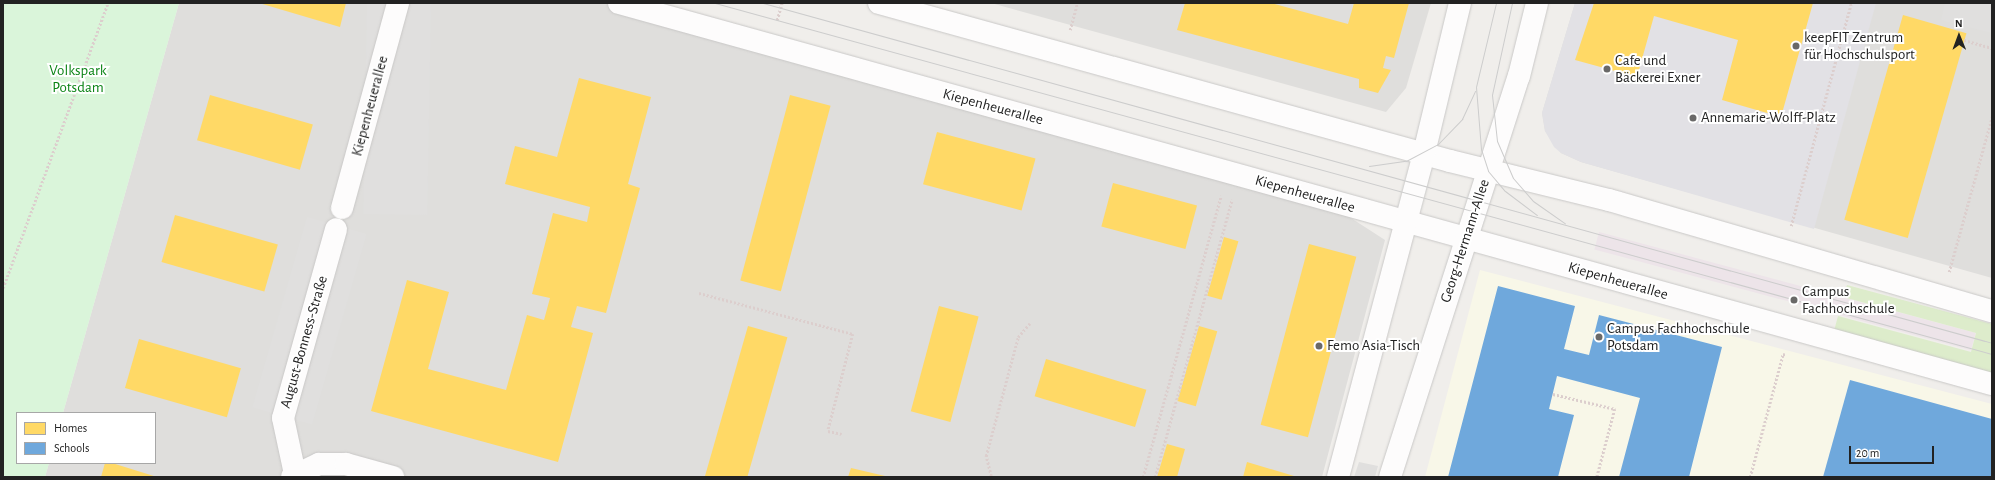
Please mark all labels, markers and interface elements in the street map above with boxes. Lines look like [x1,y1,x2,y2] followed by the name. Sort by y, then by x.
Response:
[1939,16,1979,56] north arrow
[1955,18,1963,29] text: N
[1804,28,1915,63] place label: keepFIT Zentrum für Hochschulsport
[1791,41,1801,51] marker: keepFIT Zentrum für Hochschulsport
[1615,51,1700,86] place label: Cafe und Bäckerei Exner
[348,54,392,158] street label: Kiepenheuerallee
[49,61,107,96] park label: Volkspark Potsdam
[1602,64,1612,74] marker: Cafe und Bäckerei Exner
[941,85,1045,129] street label: Kiepenheuerallee
[1701,109,1836,127] place label: Annemarie-Wolff-Platz
[1688,113,1698,123] marker: Annemarie-Wolff-Platz
[1253,171,1357,217] street label: Kiepenheuerallee
[1437,177,1493,305] street label: Georg-Hermann-Allee
[1566,258,1670,304] street label: Kiepenheuerallee
[276,274,332,410] street label: August-Bonness-Straße
[1802,282,1895,317] place label: Campus Fachhochschule
[1789,295,1799,305] marker: Campus Fachhochschule
[1607,319,1750,354] place label: Campus Fachhochschule Potsdam
[1594,332,1604,342] marker: Campus Fachhochschule Potsdam
[1327,337,1420,355] place label: Femo Asia-Tisch
[1314,341,1324,351] marker: Femo Asia-Tisch
[16,412,156,464] legend
[54,422,87,434] text: Homes
[1851,438,1936,464] scale bar
[54,442,89,454] text: Schools
[1856,447,1879,459] text: 20 m

